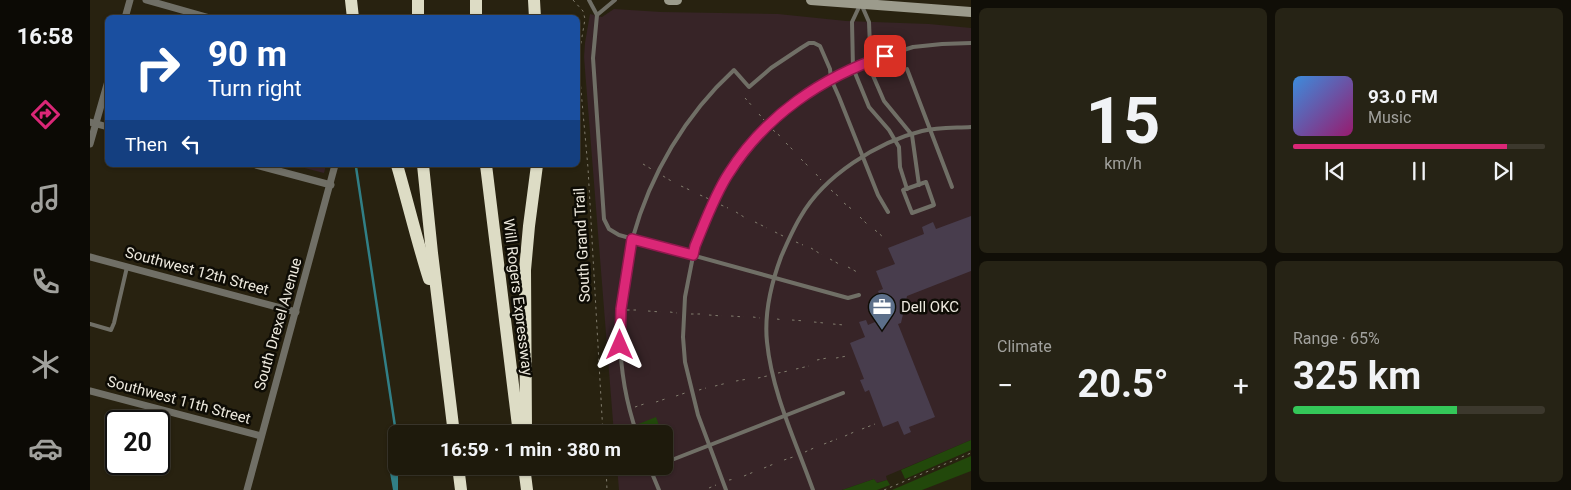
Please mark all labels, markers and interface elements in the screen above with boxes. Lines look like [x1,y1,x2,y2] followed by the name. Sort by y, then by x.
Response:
[17,24,73,49] text: 16:58
[208,34,287,75] text: 90 m
[125,35,190,100] icon: right
[864,35,906,77] pin
[871,42,899,70] icon: arrive
[208,76,302,101] text: Turn right
[1086,83,1160,159] text: 15
[1368,85,1438,108] text: 93.0 FM
[28,97,63,132] icon: directions
[1368,108,1411,127] text: Music
[177,130,205,158] icon: left
[125,133,167,156] text: Then
[1104,154,1142,173] text: km/h
[1321,157,1349,185] icon: previous
[1405,157,1433,185] icon: pause
[1489,157,1517,185] icon: next
[28,181,63,216] icon: music
[570,187,594,303] street label: South Grand Trail
[499,218,537,376] street label: Will Rogers Expressway
[123,243,271,299] street label: Southwest 12th Street
[250,256,306,392] street label: South Drexel Avenue
[28,264,63,299] icon: phone
[867,292,897,331] office icon: Dell OKC
[901,298,959,316] place label: Dell OKC
[593,318,645,370] position arrow
[1293,329,1380,348] text: Range · 65%
[997,337,1052,356] text: Climate
[28,347,63,382] icon: climate
[1293,354,1421,398] text: 325 km
[1077,362,1169,406] text: 20.5°
[997,369,1013,402] text: −
[1233,369,1249,402] text: +
[105,372,253,428] street label: Southwest 11th Street
[105,410,170,475] speed limit sign: 20
[28,431,63,466] icon: car
[440,438,621,461] text: 16:59 · 1 min · 380 m

